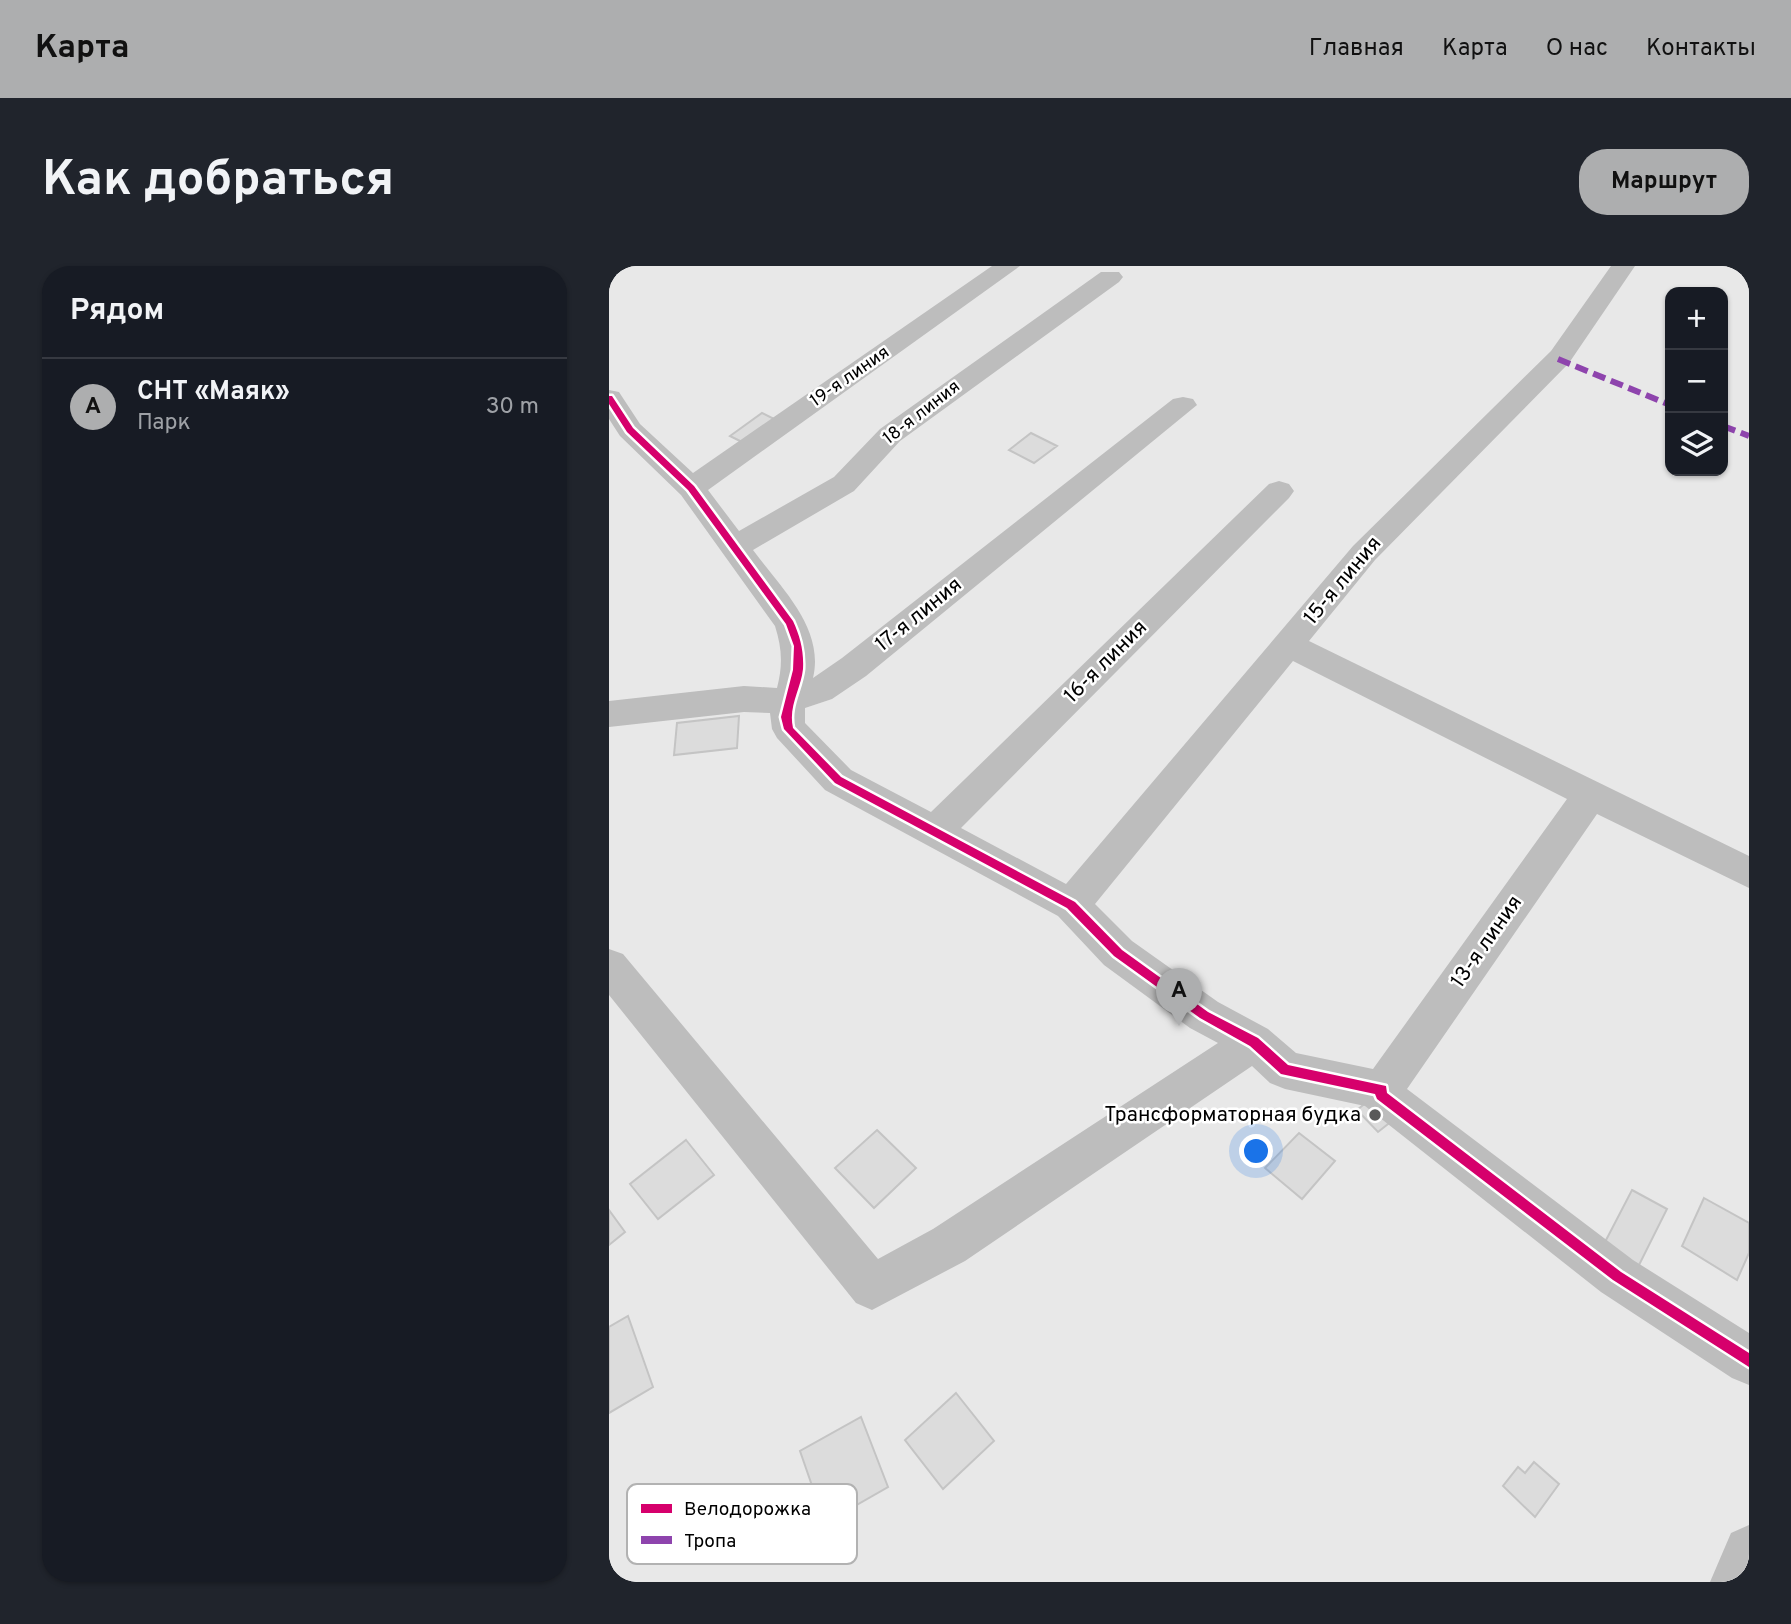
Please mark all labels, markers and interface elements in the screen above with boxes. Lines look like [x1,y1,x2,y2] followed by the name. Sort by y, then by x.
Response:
[35,28,129,70] text: Карта
[1309,34,1404,64] text: Главная
[1442,34,1508,64] text: Карта
[1546,34,1608,64] text: О нас
[1646,34,1756,64] text: Контакты
[1579,149,1749,215] button: Маршрут
[42,151,394,213] text: Как добраться
[1665,287,1728,476] map controls
[1665,287,1728,350] button: +
[70,293,164,330] text: Рядом
[806,341,894,413] street label: 19-я линия
[1665,350,1728,413] button: −
[137,376,290,409] text: СНТ «Маяк»
[879,376,965,450] street label: 18-я линия
[85,393,101,422] text: A
[486,393,539,422] text: 30 m
[137,409,191,438] text: Парк
[1665,413,1728,476] button: layers
[1298,531,1388,631] street label: 15-я линия
[870,572,968,658] street label: 17-я линия
[1059,615,1153,709] street label: 16-я линия
[1445,890,1529,994] street label: 13-я линия
[1156,968,1202,1026] pin: A
[1104,1102,1361,1129] place label: Трансформаторная будка
[1367,1107,1383,1123] marker: Трансформаторная будка
[1239,1134,1273,1168] your location
[627,1484,857,1564] legend
[684,1498,811,1522] text: Велодорожка
[684,1530,736,1554] text: Тропа

